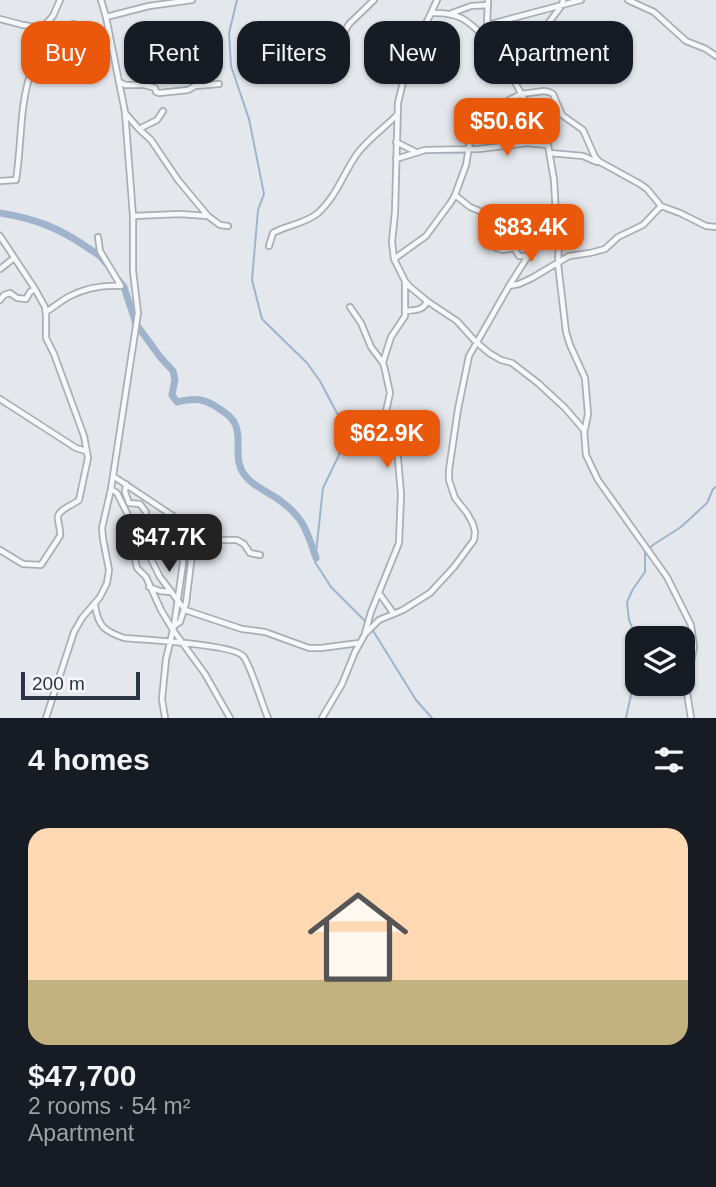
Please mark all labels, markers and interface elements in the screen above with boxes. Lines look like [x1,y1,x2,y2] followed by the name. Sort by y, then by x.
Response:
[21,21,110,84] chip: Buy
[124,21,223,84] chip: Rent
[237,21,350,84] chip: Filters
[364,21,460,84] chip: New
[474,21,633,84] chip: Apartment
[450,99,564,158] pin: $50.6K
[470,108,544,134] text: $50.6K
[474,204,588,264] pin: $83.4K
[494,214,568,240] text: $83.4K
[330,410,444,470] pin: $62.9K
[350,420,424,446] text: $62.9K
[112,514,226,574] pin: $47.7K
[132,524,206,550] text: $47.7K
[625,626,695,696] map controls
[625,626,695,696] button: layers
[21,669,140,701] scale bar
[32,673,85,694] text: 200 m
[650,741,688,779] icon: filters
[28,743,150,776] text: 4 homes
[295,874,421,1000] icon: home
[28,1059,136,1092] text: $47,700
[28,1093,190,1119] text: 2 rooms · 54 m²
[28,1120,134,1146] text: Apartment

